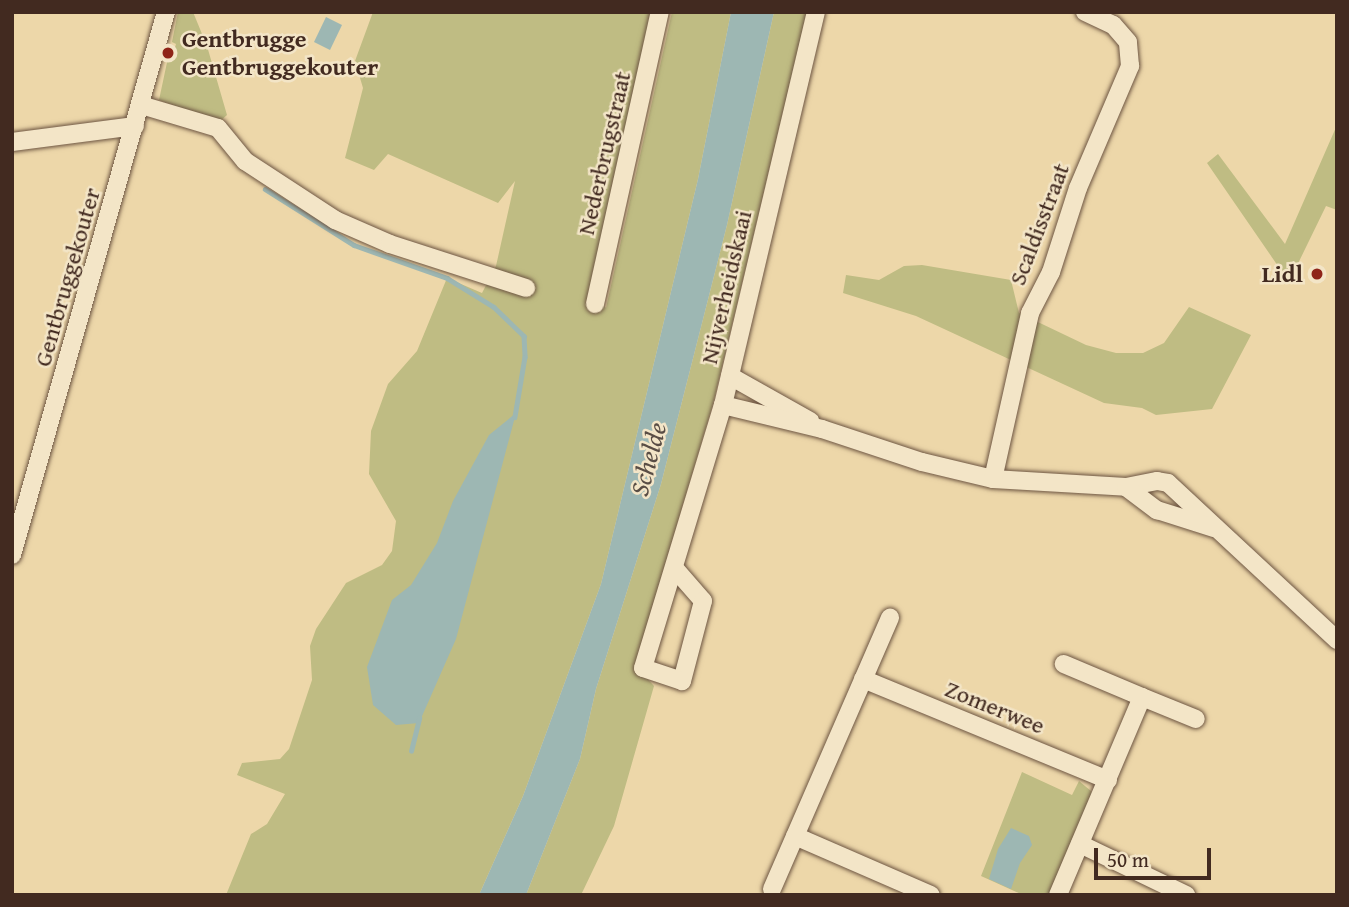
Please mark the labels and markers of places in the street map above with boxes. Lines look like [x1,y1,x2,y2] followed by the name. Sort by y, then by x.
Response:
[182,25,378,81] place label: Gentbrugge Gentbruggekouter
[160,45,176,61] marker: Gentbrugge Gentbruggekouter
[1262,260,1303,288] place label: Lidl
[1309,266,1325,282] marker: Lidl

